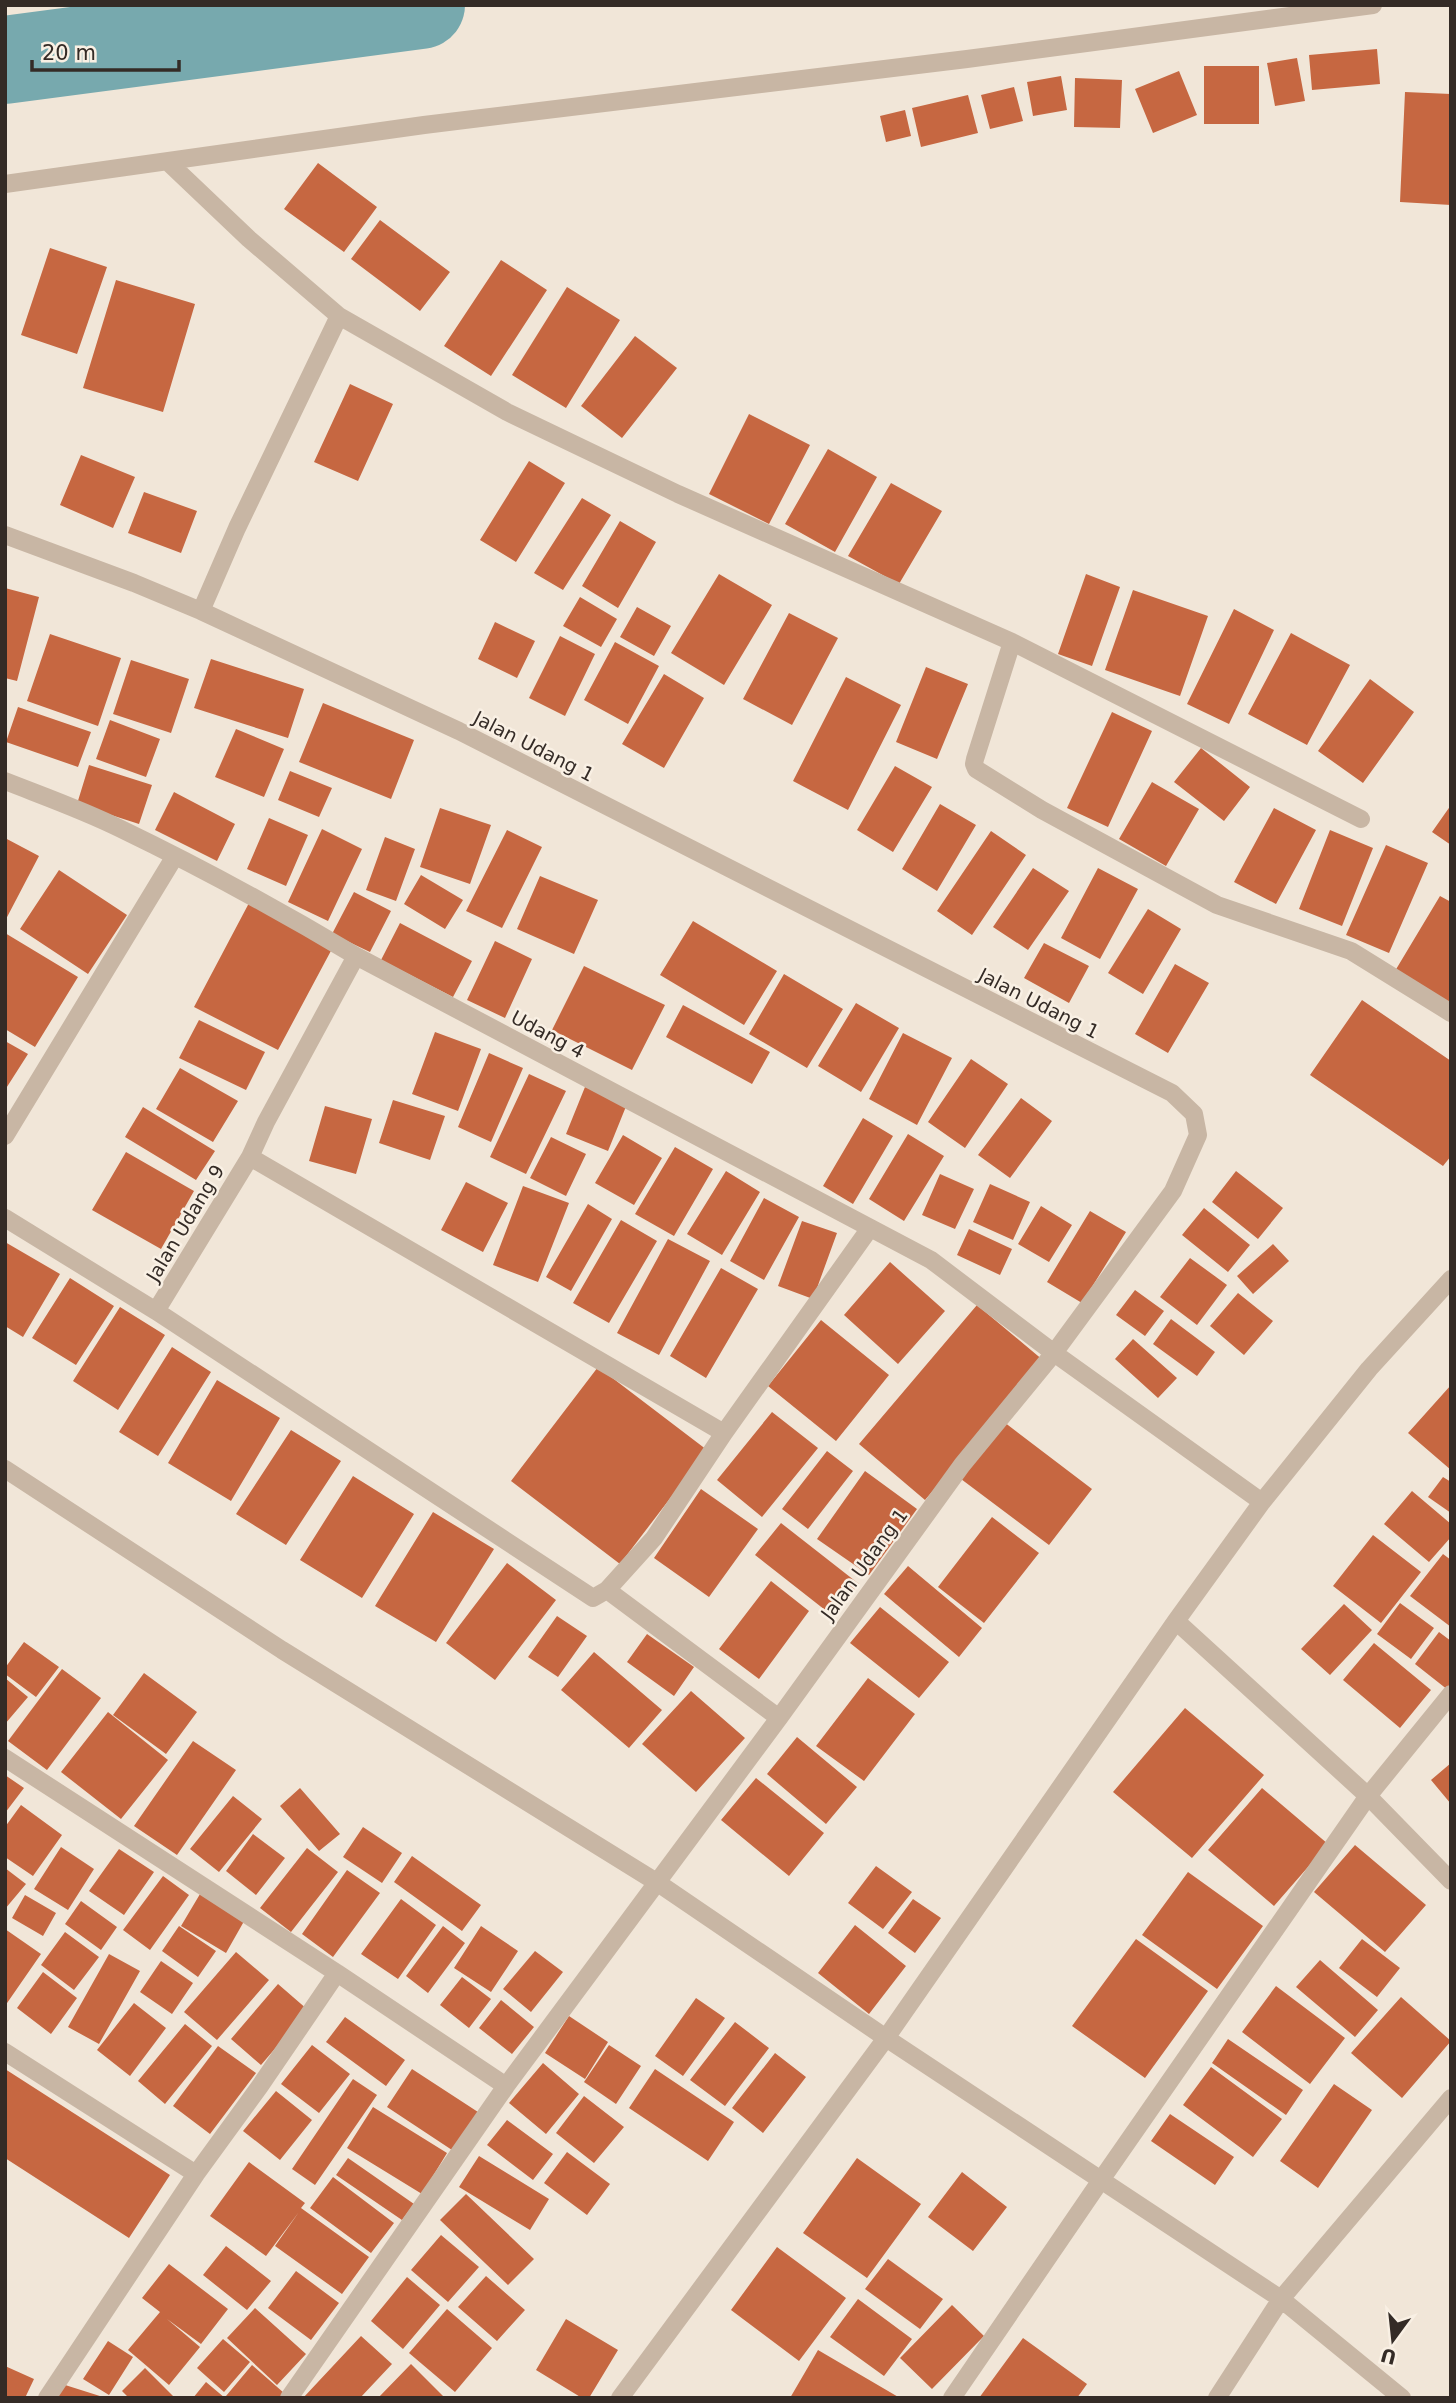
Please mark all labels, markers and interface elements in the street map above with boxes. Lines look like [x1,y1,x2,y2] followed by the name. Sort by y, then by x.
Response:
[32,28,178,72] scale bar
[42,41,96,65] text: 20 m
[469,706,598,786] street label: Jalan Udang 1
[974,963,1103,1043] street label: Jalan Udang 1
[508,1006,588,1062] street label: Udang 4
[141,1161,228,1286] street label: Jalan Udang 9
[816,1504,912,1625] street label: Jalan Udang 1
[1358,2305,1428,2375] north arrow
[1378,2344,1399,2369] text: U

